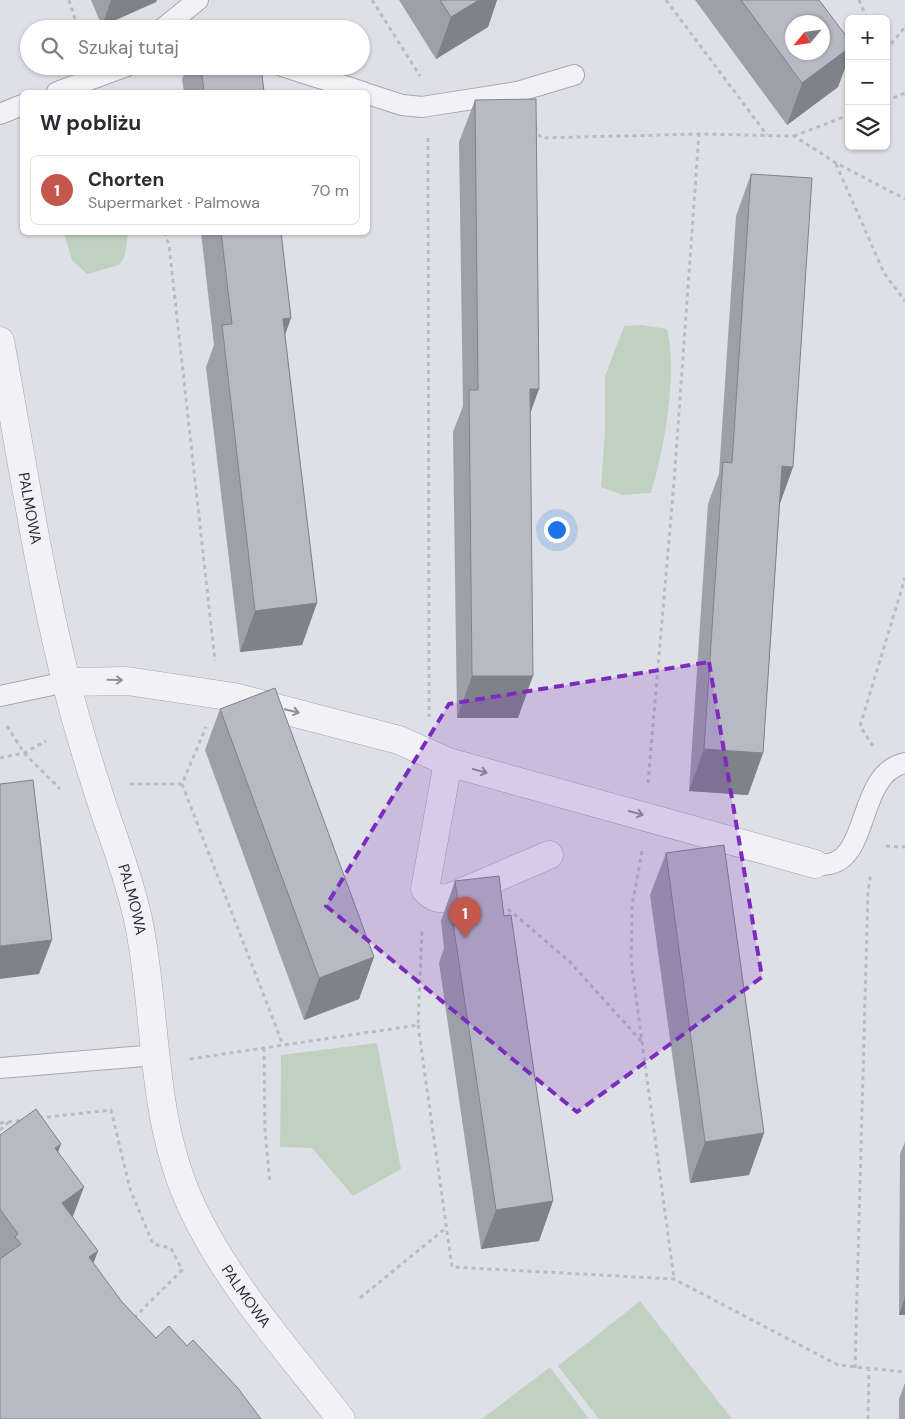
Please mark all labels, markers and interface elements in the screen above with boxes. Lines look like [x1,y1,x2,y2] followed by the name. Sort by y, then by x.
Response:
[785,15,830,60] north arrow
[845,15,890,150] map controls
[845,15,890,60] button: +
[20,20,370,75] search box
[38,34,66,62] icon: search
[78,35,179,60] text: Szukaj tutaj
[845,60,890,105] button: −
[845,105,890,150] button: layers
[40,109,141,137] text: W pobliżu
[88,167,164,192] text: Chorten
[54,180,60,201] text: 1
[311,180,349,201] text: 70 m
[88,192,260,213] text: Supermarket · Palmowa
[14,471,46,546] street label: PALMOWA
[544,517,570,543] your location
[107,676,123,685] one-way arrow
[283,707,299,716] one-way arrow
[471,767,487,776] one-way arrow
[628,809,644,819] one-way arrow
[113,862,151,937] street label: PALMOWA
[449,897,481,938] pin: 1
[217,1261,275,1332] street label: PALMOWA

